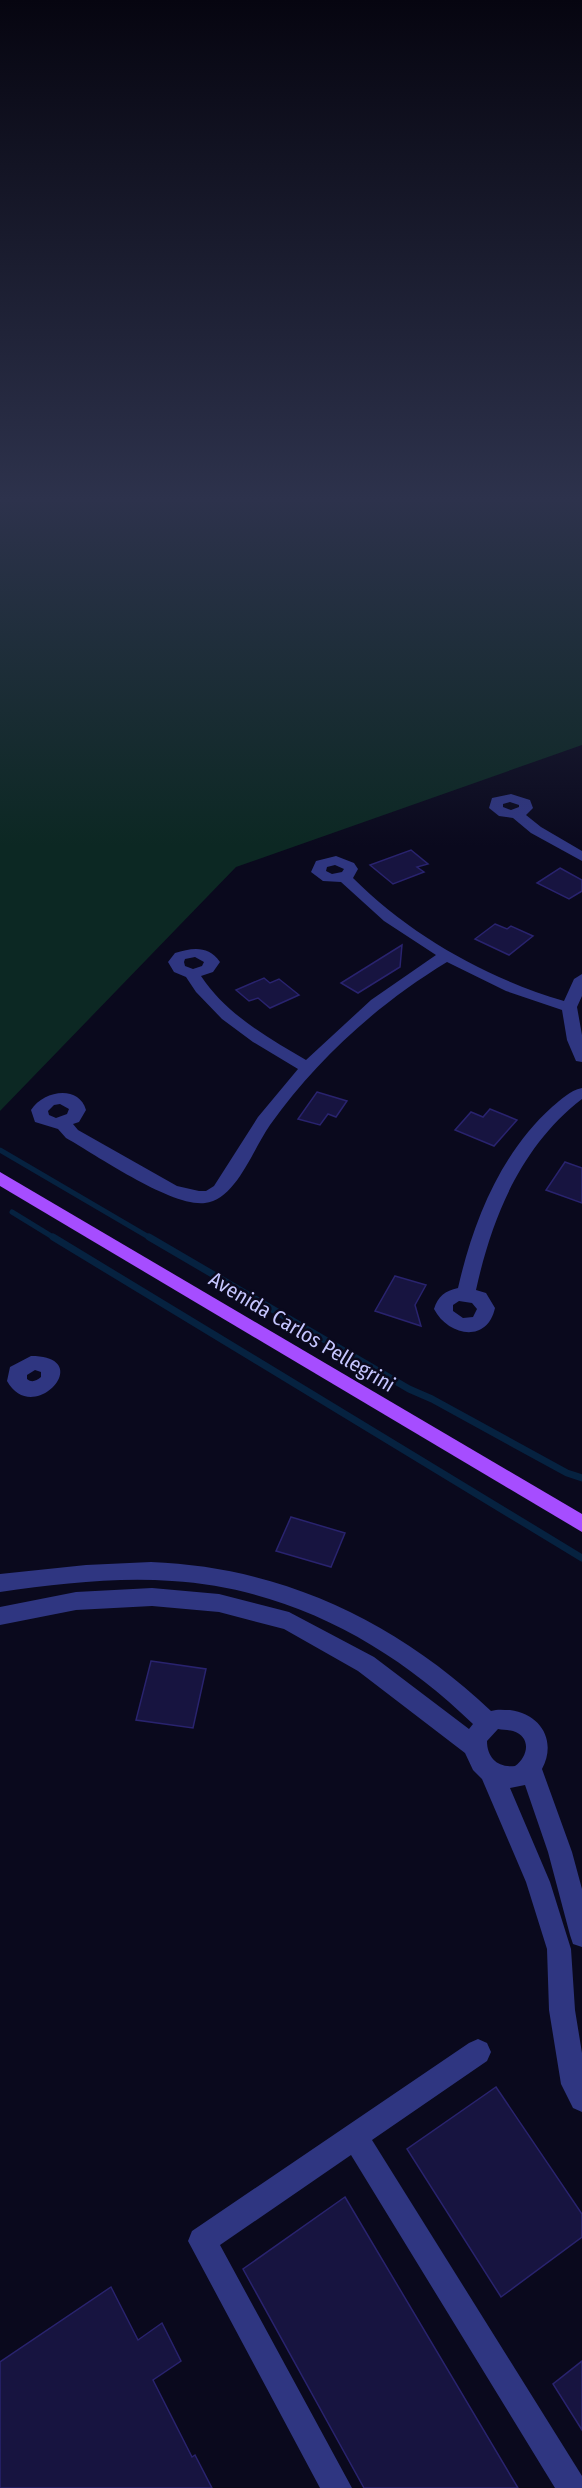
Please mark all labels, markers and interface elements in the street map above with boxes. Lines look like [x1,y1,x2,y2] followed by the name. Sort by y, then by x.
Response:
[204,1266,400,1398] street label: Avenida Carlos Pellegrini

